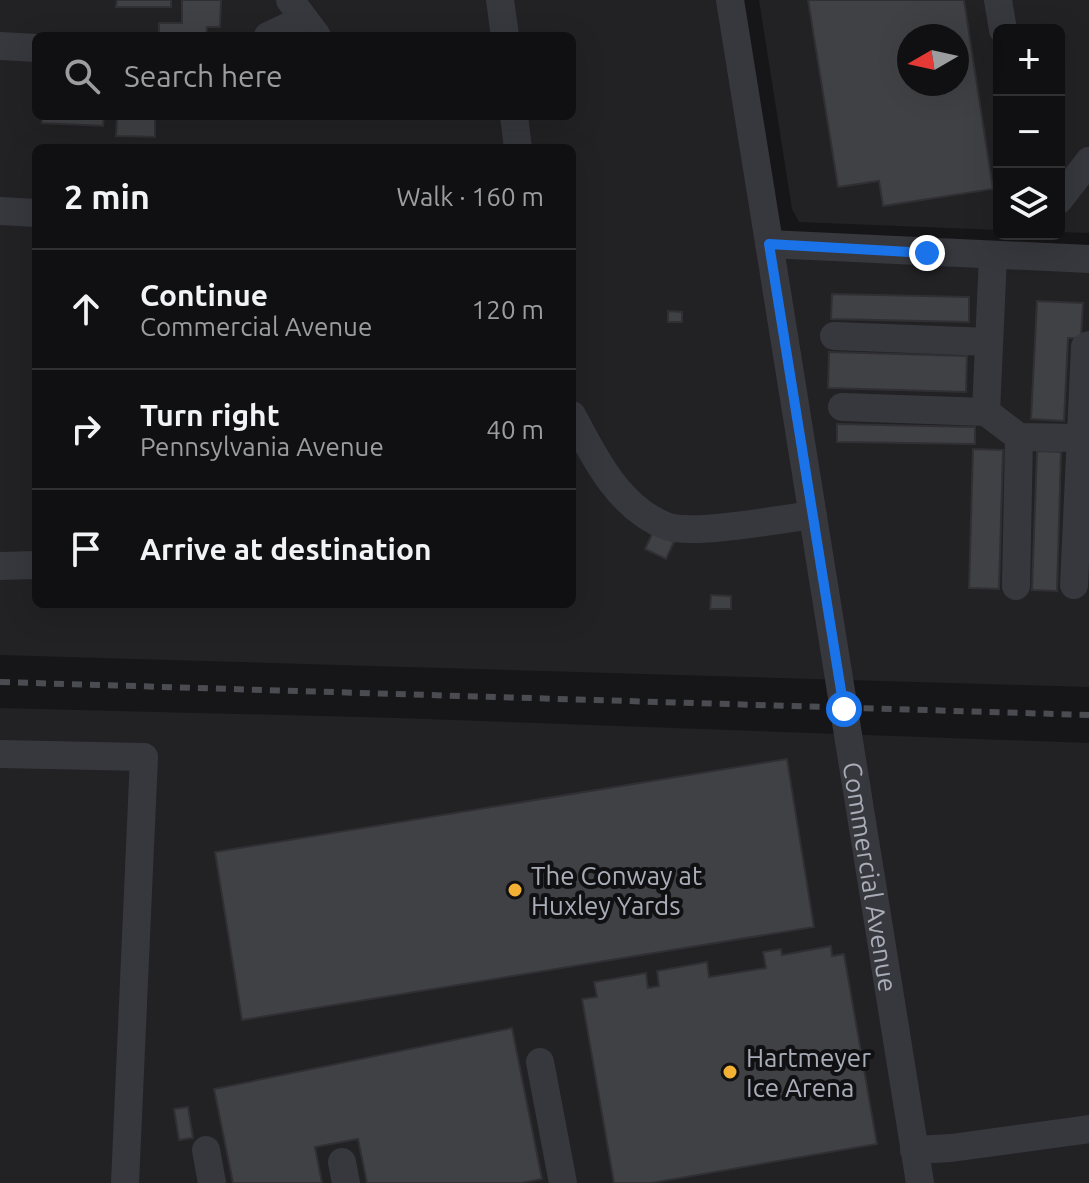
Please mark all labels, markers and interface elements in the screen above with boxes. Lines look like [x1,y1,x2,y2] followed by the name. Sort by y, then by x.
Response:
[897,24,969,96] north arrow
[993,24,1065,240] map controls
[993,24,1065,96] button: +
[32,32,576,120] search box
[60,54,104,98] icon: search
[124,59,283,93] text: Search here
[993,96,1065,168] button: −
[993,168,1065,240] button: layers
[64,177,150,215] text: 2 min
[396,182,544,211] text: Walk · 160 m
[909,235,945,271] route end
[140,278,268,312] text: Continue
[64,287,108,331] icon: ahead
[472,295,544,324] text: 120 m
[140,312,372,341] text: Commercial Avenue
[140,398,280,432] text: Turn right
[64,407,108,451] icon: right
[486,415,544,444] text: 40 m
[140,432,384,461] text: Pennsylvania Avenue
[64,527,108,571] icon: arrive
[140,532,432,566] text: Arrive at destination
[826,691,862,727] route start
[838,760,904,994] street label: Commercial Avenue
[531,861,702,920] place label: The Conway at Huxley Yards
[506,881,524,899] marker: The Conway at Huxley Yards
[746,1043,871,1102] place label: Hartmeyer Ice Arena
[721,1063,739,1081] marker: Hartmeyer Ice Arena

